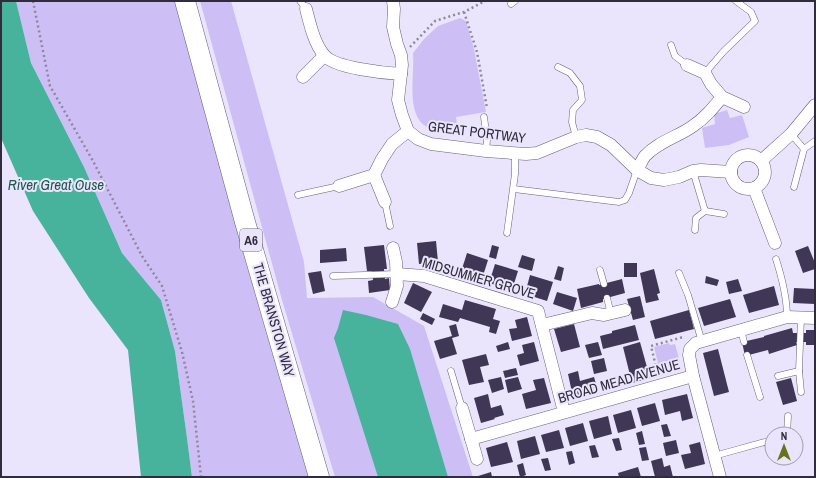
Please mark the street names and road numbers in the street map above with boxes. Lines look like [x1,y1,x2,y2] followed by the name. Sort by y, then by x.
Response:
[427,117,527,147] street label: GREAT PORTWAY
[240,229,262,251] road number: A6
[420,253,538,303] street label: MIDSUMMER GROVE
[249,261,299,379] street label: THE BRANSTON WAY
[556,355,682,407] street label: BROAD MEAD AVENUE

